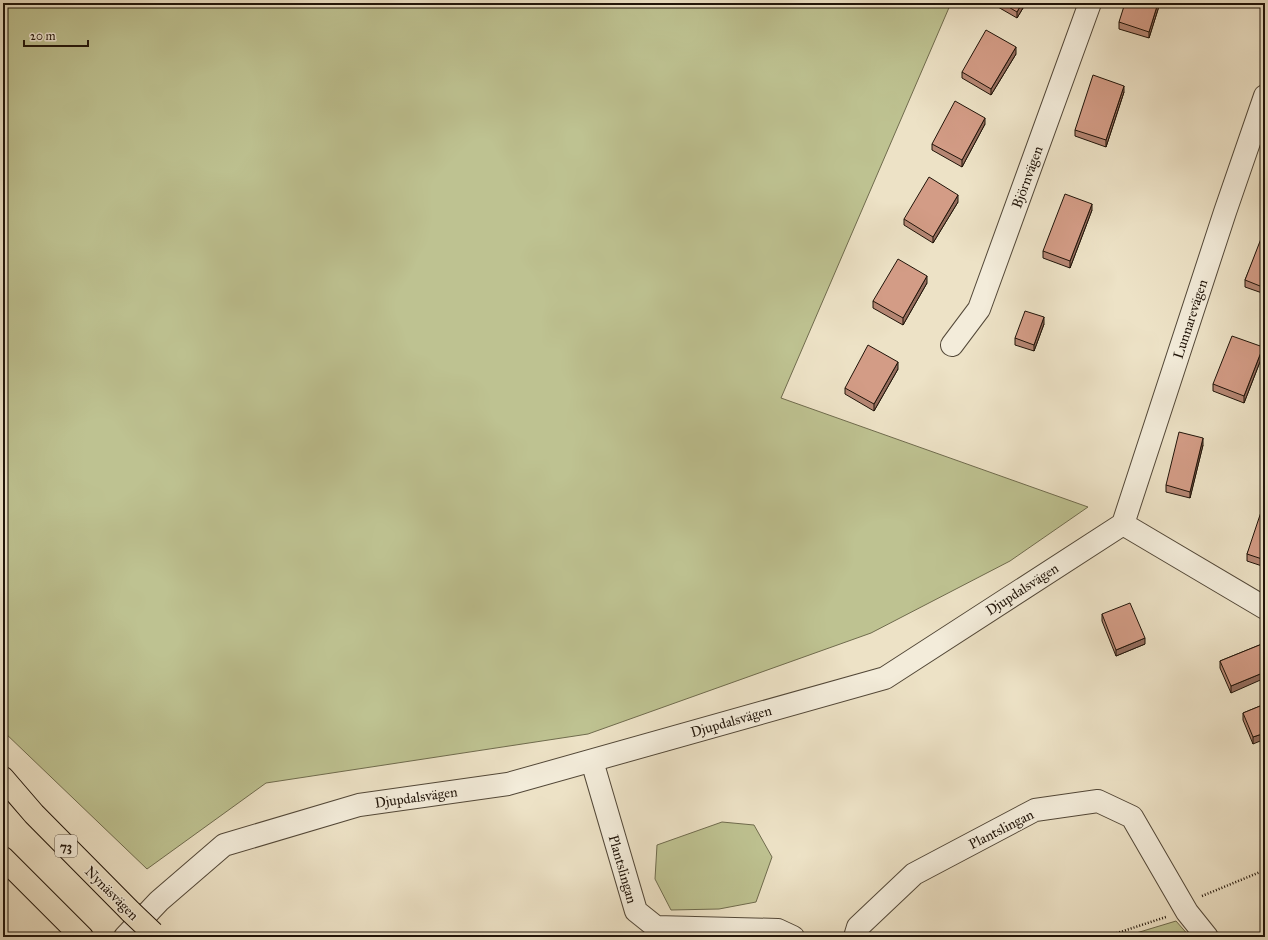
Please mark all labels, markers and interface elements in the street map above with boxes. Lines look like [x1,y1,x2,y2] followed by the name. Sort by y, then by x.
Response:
[24,22,88,48] scale bar
[30,29,56,43] text: 20 m
[1008,143,1047,211] street label: Björnvägen
[1170,277,1211,361] street label: Lunnarevägen
[983,559,1062,619] street label: Djupdalsvägen
[689,702,774,741] street label: Djupdalsvägen
[374,783,459,812] street label: Djupdalsvägen
[966,806,1037,853] street label: Plantslingan
[605,833,641,906] street label: Plantslingan
[55,835,77,857] road number: 73
[81,863,142,924] street label: Nynäsvägen

